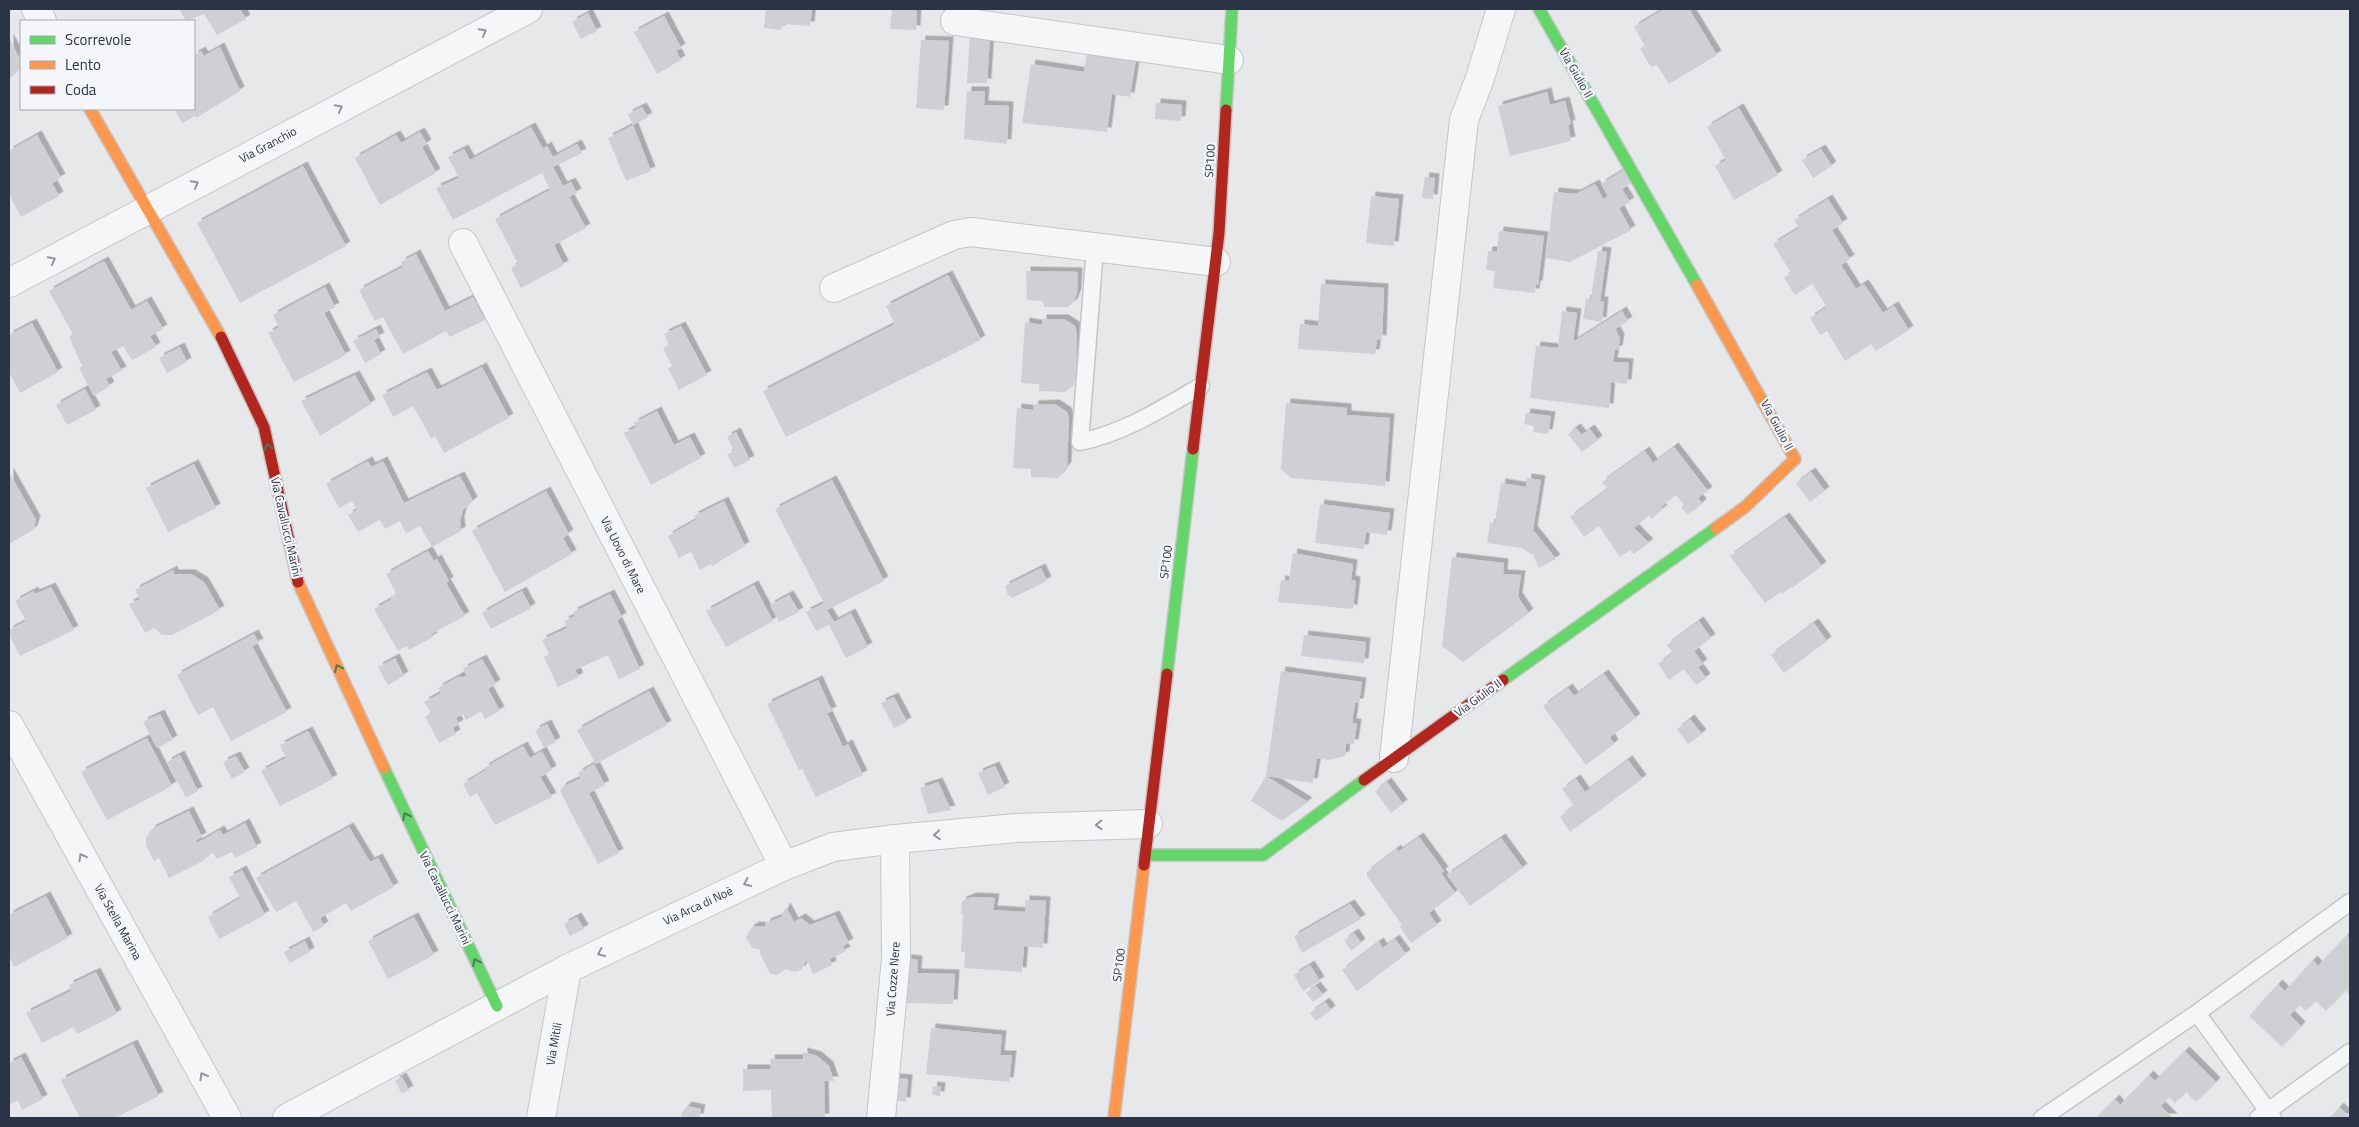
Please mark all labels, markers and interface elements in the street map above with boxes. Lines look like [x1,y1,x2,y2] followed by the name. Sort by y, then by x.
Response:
[20,20,195,110] legend
[65,28,131,51] text: Scorrevole
[478,28,487,38] one-way arrow
[1554,44,1598,101] street label: Via Giulio II
[65,53,101,76] text: Lento
[65,78,97,101] text: Coda
[334,104,343,114] one-way arrow
[236,121,300,168] street label: Via Granchio
[1199,143,1220,178] street label: SP100
[190,180,199,190] one-way arrow
[47,256,56,266] one-way arrow
[1756,396,1799,453] street label: Via Giulio II
[263,443,274,452] one-way arrow
[266,475,307,579] street label: Via Cavallucci Marini
[596,513,651,597] street label: Via Uovo di Mare
[1154,544,1177,580] street label: SP100
[334,664,344,673] one-way arrow
[1450,674,1506,721] street label: Via Giulio II
[402,812,412,821] one-way arrow
[1095,820,1103,831] one-way arrow
[932,829,940,840] one-way arrow
[415,848,476,948] street label: Via Cavallucci Marini
[78,853,88,862] one-way arrow
[743,877,752,887] one-way arrow
[90,880,147,963] street label: Via Stella Marina
[660,881,736,930] street label: Via Arca di Noè
[880,941,905,1017] street label: Via Cozze Nere
[597,947,606,957] one-way arrow
[1107,947,1130,983] street label: SP100
[472,958,482,967] one-way arrow
[540,1021,567,1067] street label: Via Mitili
[200,1072,210,1081] one-way arrow

